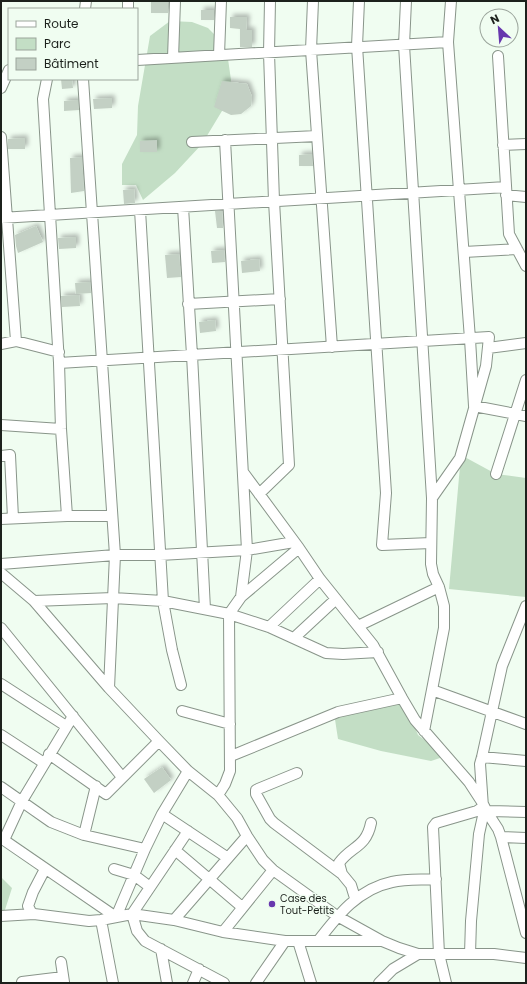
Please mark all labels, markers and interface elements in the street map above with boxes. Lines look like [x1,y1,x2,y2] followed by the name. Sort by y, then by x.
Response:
[8,8,138,80] legend
[479,8,519,48] north arrow
[487,10,502,28] text: N
[44,15,78,32] text: Route
[44,35,71,52] text: Parc
[44,55,99,72] text: Bâtiment
[280,891,334,918] place label: Case des Tout-Petits
[267,899,277,909] marker: Case des Tout-Petits

